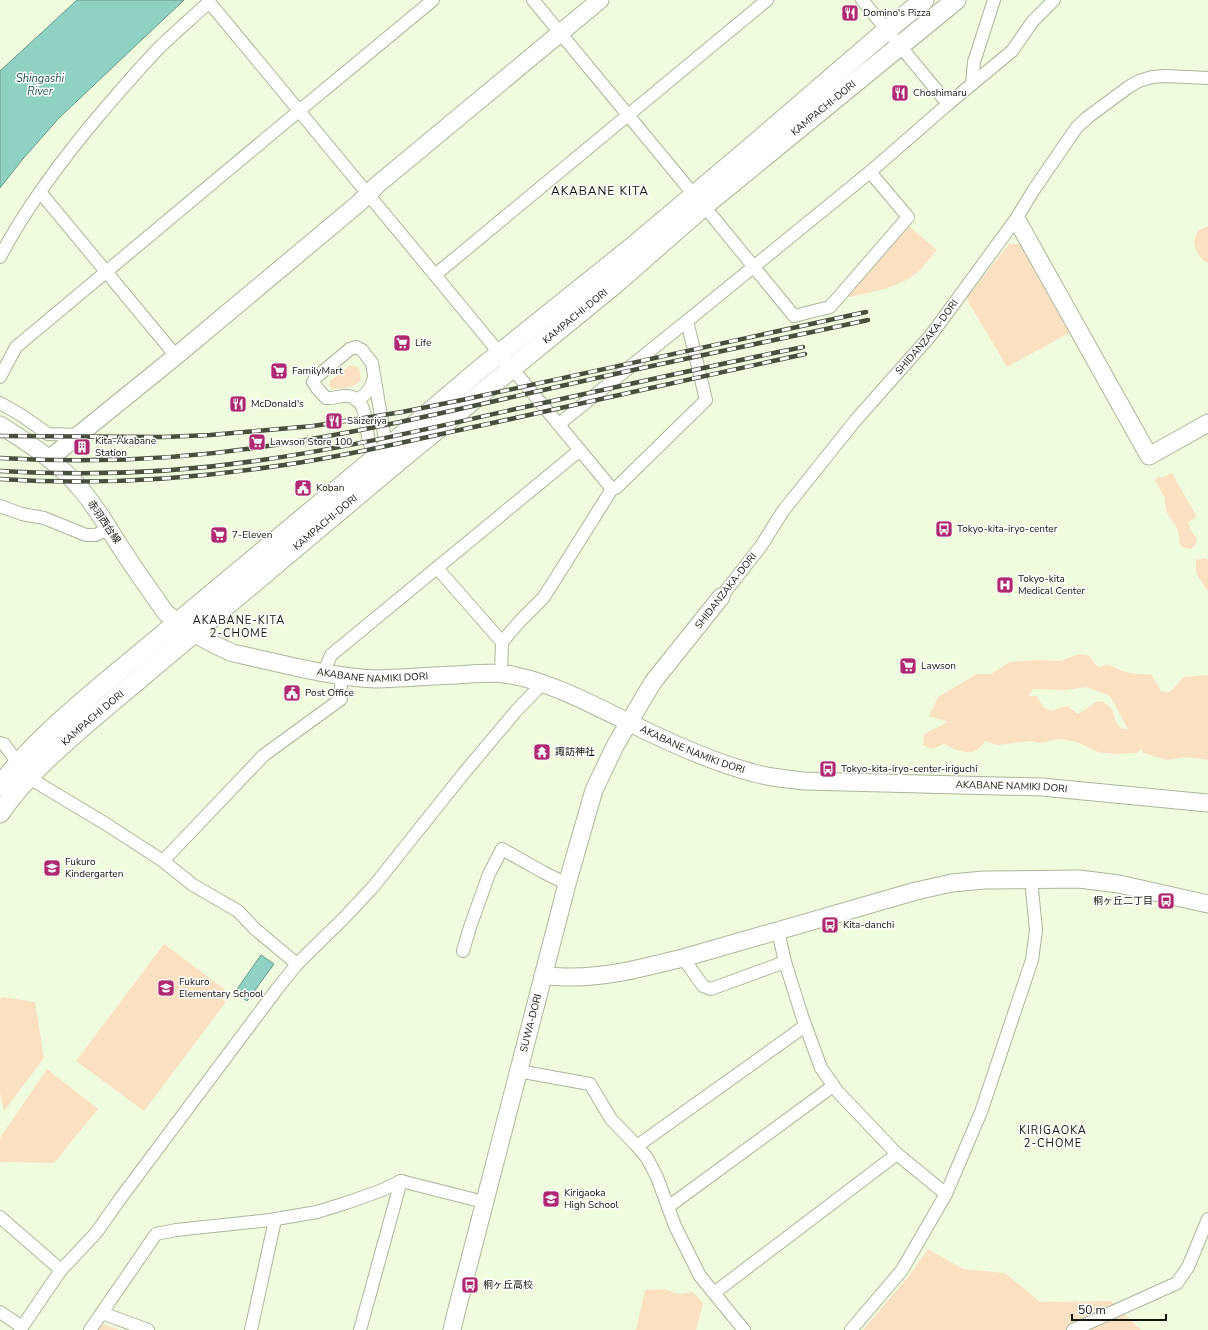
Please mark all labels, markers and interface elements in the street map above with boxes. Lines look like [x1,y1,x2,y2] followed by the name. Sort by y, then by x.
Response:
[840,3,860,23] restaurant icon: Domino's Pizza
[863,6,931,20] place label: Domino's Pizza
[16,71,65,99] water label: Shingashi River
[788,77,859,139] street label: KAMPACHI-DORI
[890,83,910,103] restaurant icon: Choshimaru
[913,86,967,100] place label: Choshimaru
[551,183,649,199] district label: AKABANE KITA
[540,286,611,347] street label: KAMPACHI-DORI
[892,297,962,378] street label: SHIDANZAKA-DORI
[392,333,412,353] supermarket icon: Life
[415,336,431,350] place label: Life
[269,361,289,381] supermarket icon: FamilyMart
[292,364,343,378] place label: FamilyMart
[228,394,248,414] restaurant icon: McDonald's
[251,397,304,411] place label: McDonald's
[324,411,344,431] restaurant icon: Saizeriya
[347,414,387,428] place label: Saizeriya
[247,432,267,452] supermarket icon: Lawson Store 100
[95,434,156,460] place label: Kita-Akabane Station
[270,435,352,449] place label: Lawson Store 100
[72,437,92,457] building icon: Kita-Akabane Station
[293,478,313,498] public building icon: Koban
[316,481,345,495] place label: Koban
[290,491,361,554] street label: KAMPACHI-DORI
[84,497,124,547] street label: 赤羽西台線
[934,519,954,539] bus stop icon: Tokyo-kita-iryo-center
[957,522,1058,536] place label: Tokyo-kita-iryo-center
[209,525,229,545] supermarket icon: 7-Eleven
[232,528,272,542] place label: 7-Eleven
[692,550,760,632] street label: SHIDANZAKA-DORI
[1018,572,1086,598] place label: Tokyo-kita Medical Center
[995,575,1015,595] hospital icon: Tokyo-kita Medical Center
[193,613,285,641] district label: AKABANE-KITA 2-CHOME
[898,656,918,676] supermarket icon: Lawson
[921,659,956,673] place label: Lawson
[315,665,428,686] street label: AKABANE NAMIKI DORI
[282,683,302,703] public building icon: Post Office
[305,686,354,700] place label: Post Office
[58,687,127,749] street label: KAMPACHI DORI
[638,722,747,777] street label: AKABANE NAMIKI DORI
[532,742,552,762] temple icon: 諏訪神社
[555,745,595,759] place label: 諏訪神社
[818,759,838,779] bus stop icon: Tokyo-kita-iryo-center-iriguchi
[841,762,978,776] place label: Tokyo-kita-iryo-center-iriguchi
[955,778,1068,796] street label: AKABANE NAMIKI DORI
[65,855,123,881] place label: Fukuro Kindergarten
[42,858,62,878] school or university icon: Fukuro Kindergarten
[1156,891,1176,911] bus stop icon: 桐ヶ丘二丁目
[1093,894,1153,908] place label: 桐ヶ丘二丁目
[820,915,840,935] bus stop icon: Kita-danchi
[843,918,894,932] place label: Kita-danchi
[179,975,264,1001] place label: Fukuro Elementary School
[156,978,176,998] school or university icon: Fukuro Elementary School
[517,992,545,1054] street label: SUWA-DORI
[1019,1123,1087,1151] district label: KIRIGAOKA 2-CHOME
[564,1186,619,1212] place label: Kirigaoka High School
[541,1189,561,1209] school or university icon: Kirigaoka High School
[460,1275,480,1295] bus stop icon: 桐ヶ丘高校
[483,1278,533,1292] place label: 桐ヶ丘高校
[1072,1296,1166,1322] scale bar
[1078,1302,1106,1318] text: 50 m

